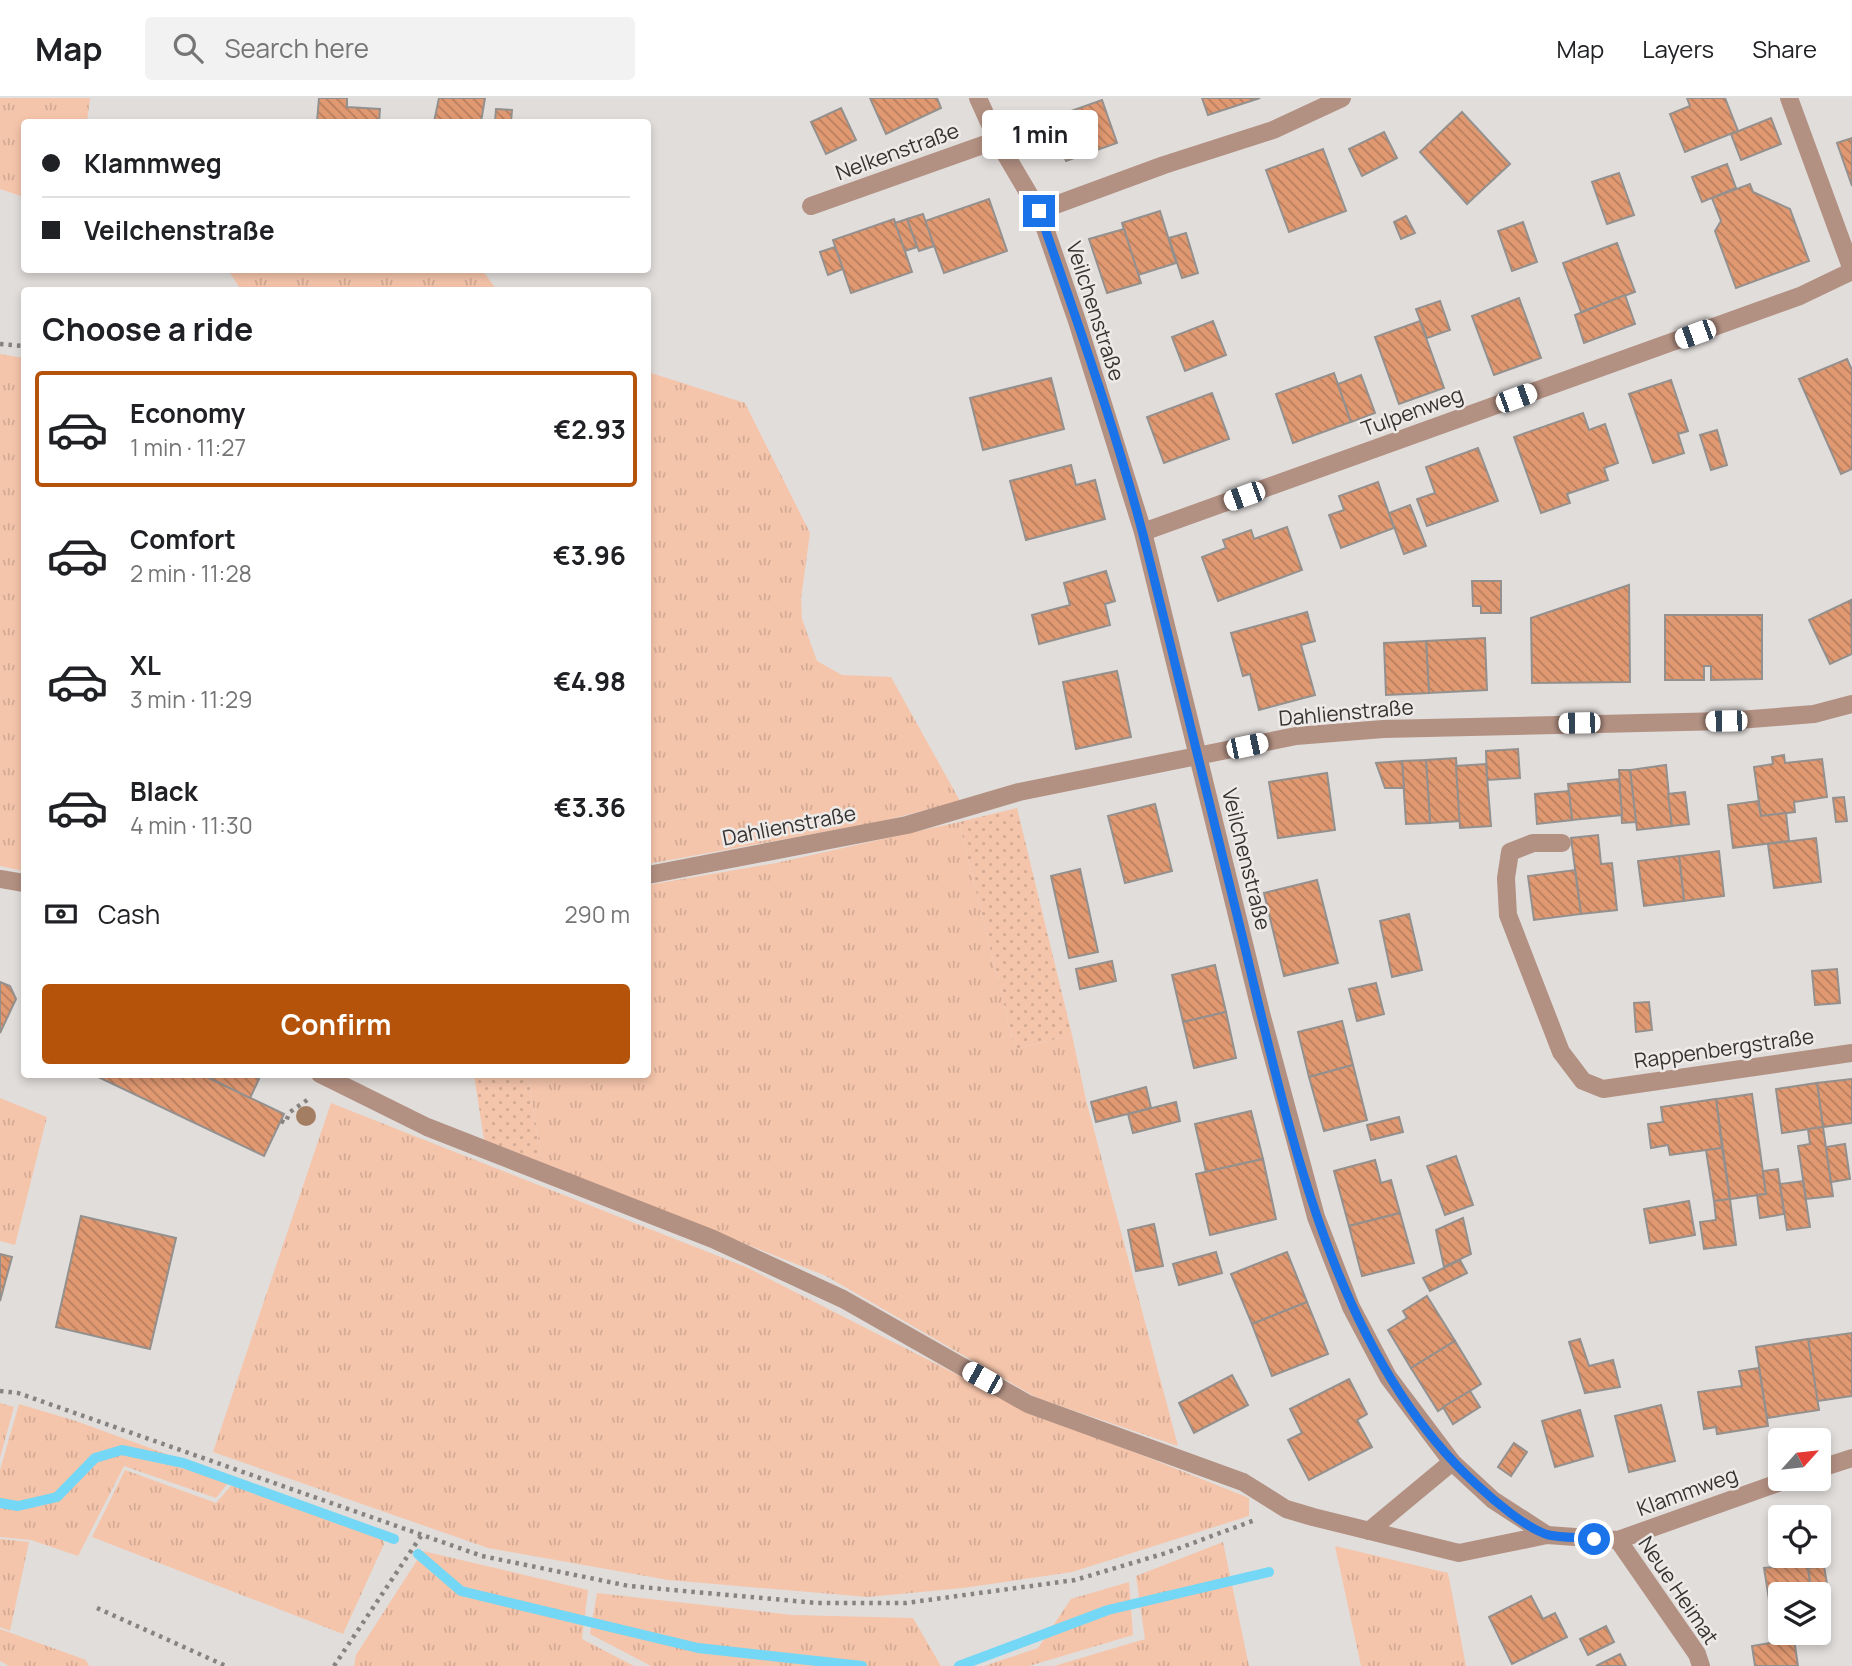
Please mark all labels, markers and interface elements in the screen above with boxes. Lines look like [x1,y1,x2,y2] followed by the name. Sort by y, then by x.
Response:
[145,17,635,80] search box
[35,26,103,71] text: Map
[169,29,207,67] icon: search
[225,30,369,66] text: Search here
[1557,32,1604,65] text: Map
[1642,32,1714,65] text: Layers
[1752,32,1817,65] text: Share
[981,109,1097,158] callout: 1 min
[831,116,963,186] street label: Nelkenstraße
[1012,118,1068,150] text: 1 min
[84,145,222,181] text: Klammweg
[1023,195,1055,227] route end
[84,212,275,248] text: Veilchenstraße
[1060,238,1132,384] street label: Veilchenstraße
[42,307,253,351] text: Choose a ride
[1672,317,1719,351] car
[1357,380,1467,442] street label: Tulpenweg
[1493,381,1540,415] car
[130,395,245,431] text: Economy
[46,398,109,461] icon: car
[554,411,626,447] text: €2.93
[130,431,246,463] text: 1 min · 11:27
[1221,479,1268,513] car
[130,521,236,557] text: Comfort
[46,524,109,587] icon: car
[553,537,626,573] text: €3.96
[130,557,252,589] text: 2 min · 11:28
[130,647,161,683] text: XL
[46,650,109,713] icon: car
[553,663,626,699] text: €4.98
[130,683,252,715] text: 3 min · 11:29
[1277,692,1415,732] street label: Dahlienstraße
[1705,710,1748,732] car
[1558,712,1601,734] car
[1225,731,1270,761] car
[130,773,198,809] text: Black
[46,776,109,839] icon: car
[1216,785,1278,933] street label: Veilchenstraße
[554,789,626,825] text: €3.36
[720,798,858,852] street label: Dahlienstraße
[130,809,253,841] text: 4 min · 11:30
[42,895,80,933] icon: cash
[98,896,160,932] text: Cash
[564,898,630,930] text: 290 m
[42,984,630,1064] button: Confirm
[1632,1021,1816,1075] street label: Rappenbergstraße
[959,1359,1006,1397] car
[1768,1428,1830,1491] north arrow
[1768,1428,1831,1645] map controls
[1633,1460,1741,1522] street label: Klammweg
[1768,1505,1831,1568] button: locate
[1578,1523,1610,1555] route start
[1632,1530,1726,1650] street label: Neue Heimat
[1768,1582,1831,1645] button: layers

